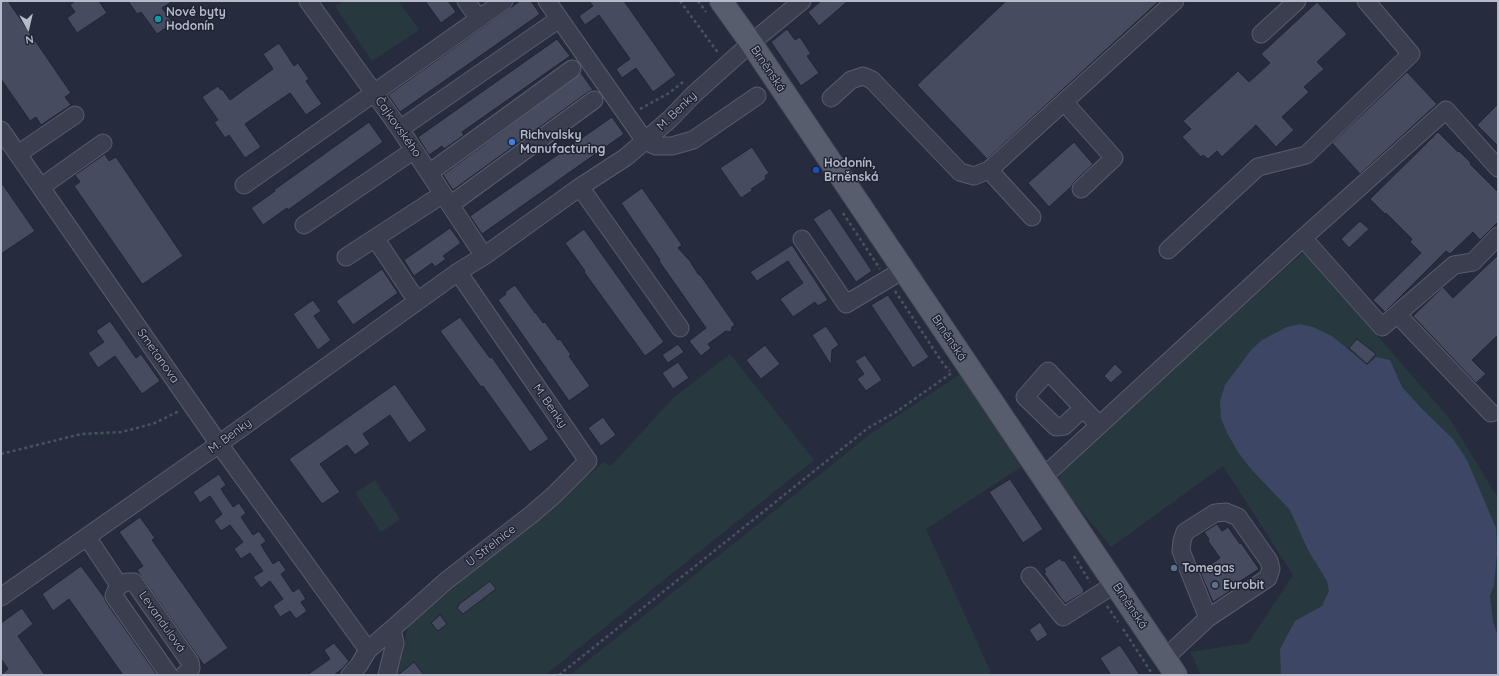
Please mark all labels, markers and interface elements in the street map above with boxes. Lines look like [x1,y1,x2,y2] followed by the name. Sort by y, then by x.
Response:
[166,5,226,33] place label: Nové byty Hodonín
[8,8,48,48] north arrow
[153,14,163,24] marker: Nové byty Hodonín
[25,32,35,47] text: N
[747,43,789,95] street label: Brněnská
[654,88,700,134] street label: M. Benky
[372,94,424,160] street label: Čajkovského
[520,128,605,156] place label: Richvalsky Manufacturing
[507,137,517,147] marker: Richvalsky Manufacturing
[824,156,879,184] place label: Hodonín, Brněnská
[811,165,821,175] marker: Hodonín, Brněnská
[928,312,970,364] street label: Brněnská
[134,326,182,386] street label: Smetanova
[530,381,570,431] street label: M. Benky
[205,415,255,457] street label: M. Benky
[463,522,519,570] street label: U Střelnice
[1182,561,1235,575] place label: Tomegas
[1169,563,1179,573] marker: Tomegas
[1223,578,1264,592] place label: Eurobit
[1109,580,1151,632] street label: Brněnská
[1210,580,1220,590] marker: Eurobit
[136,589,188,655] street label: Levandulová

